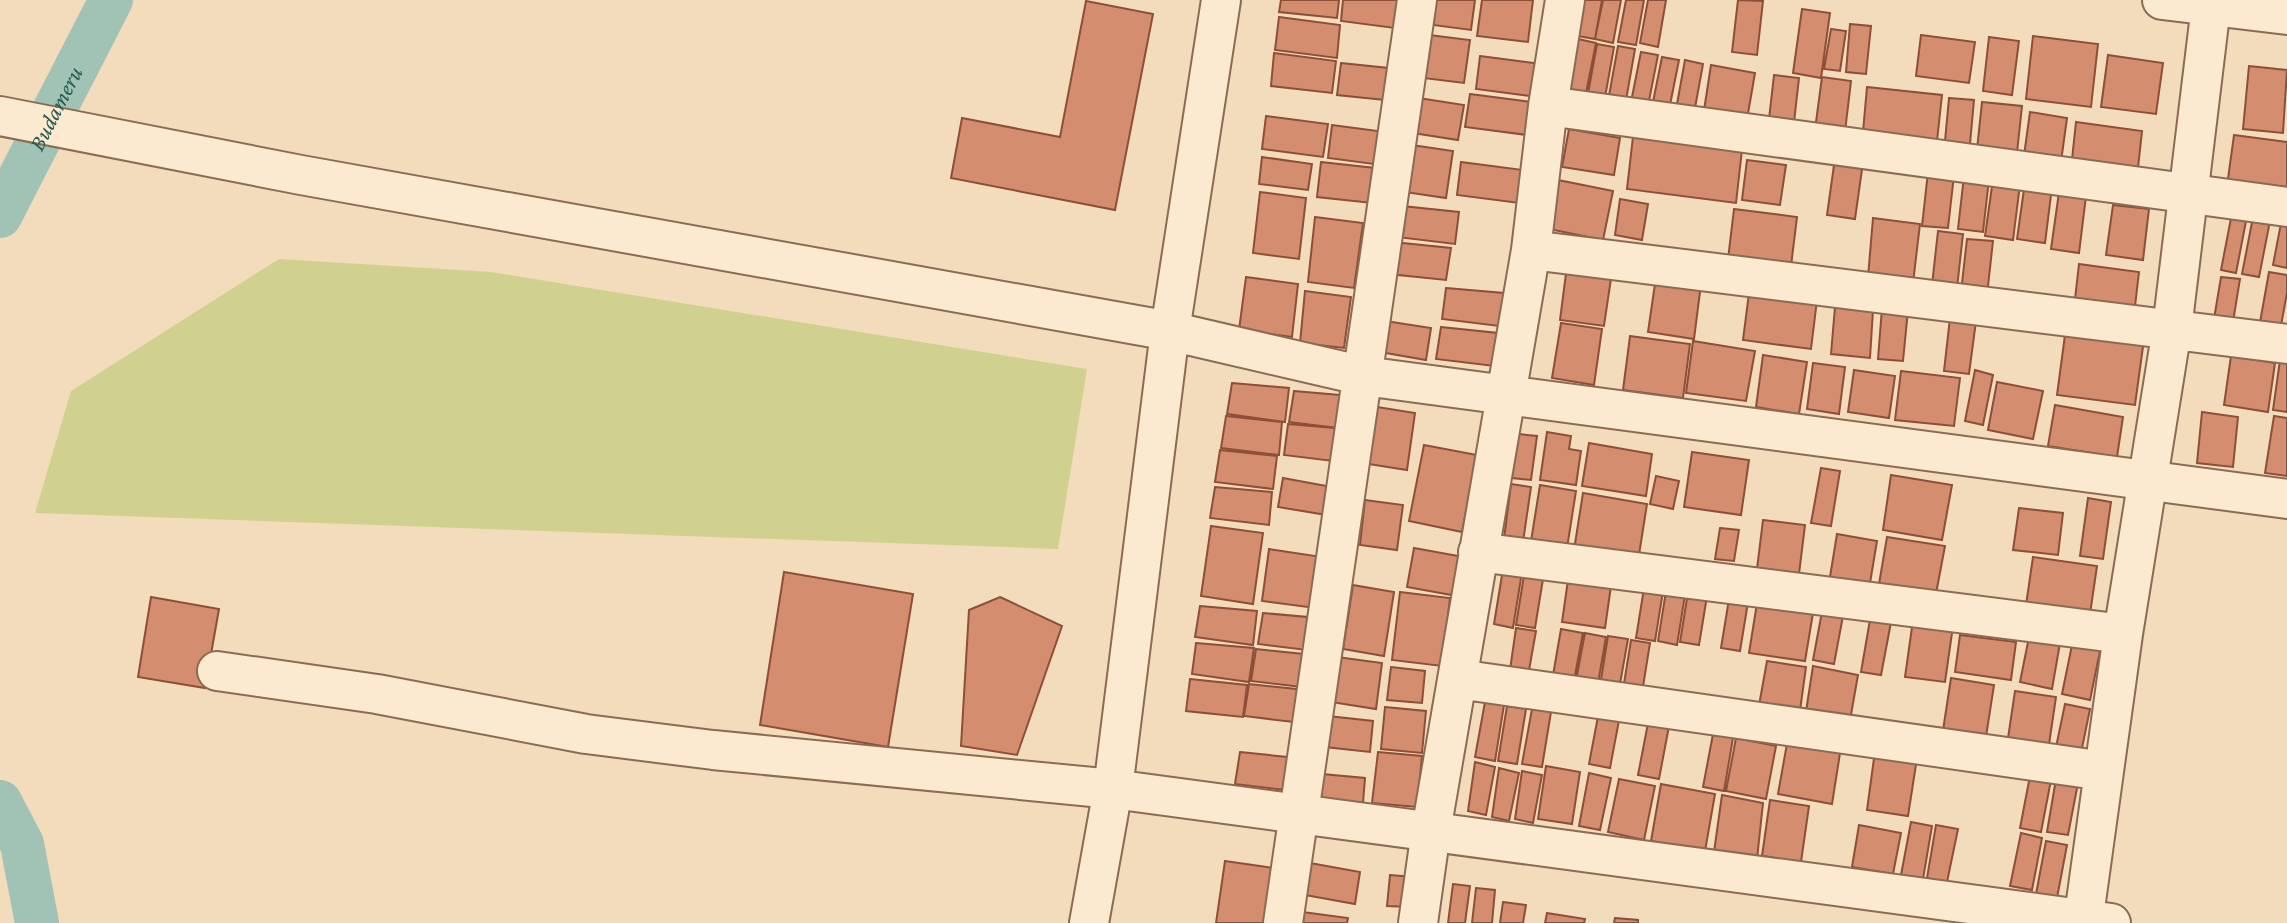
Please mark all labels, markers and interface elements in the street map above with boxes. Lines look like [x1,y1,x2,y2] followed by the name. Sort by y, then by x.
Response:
[23,62,88,155] water label: Budameru

